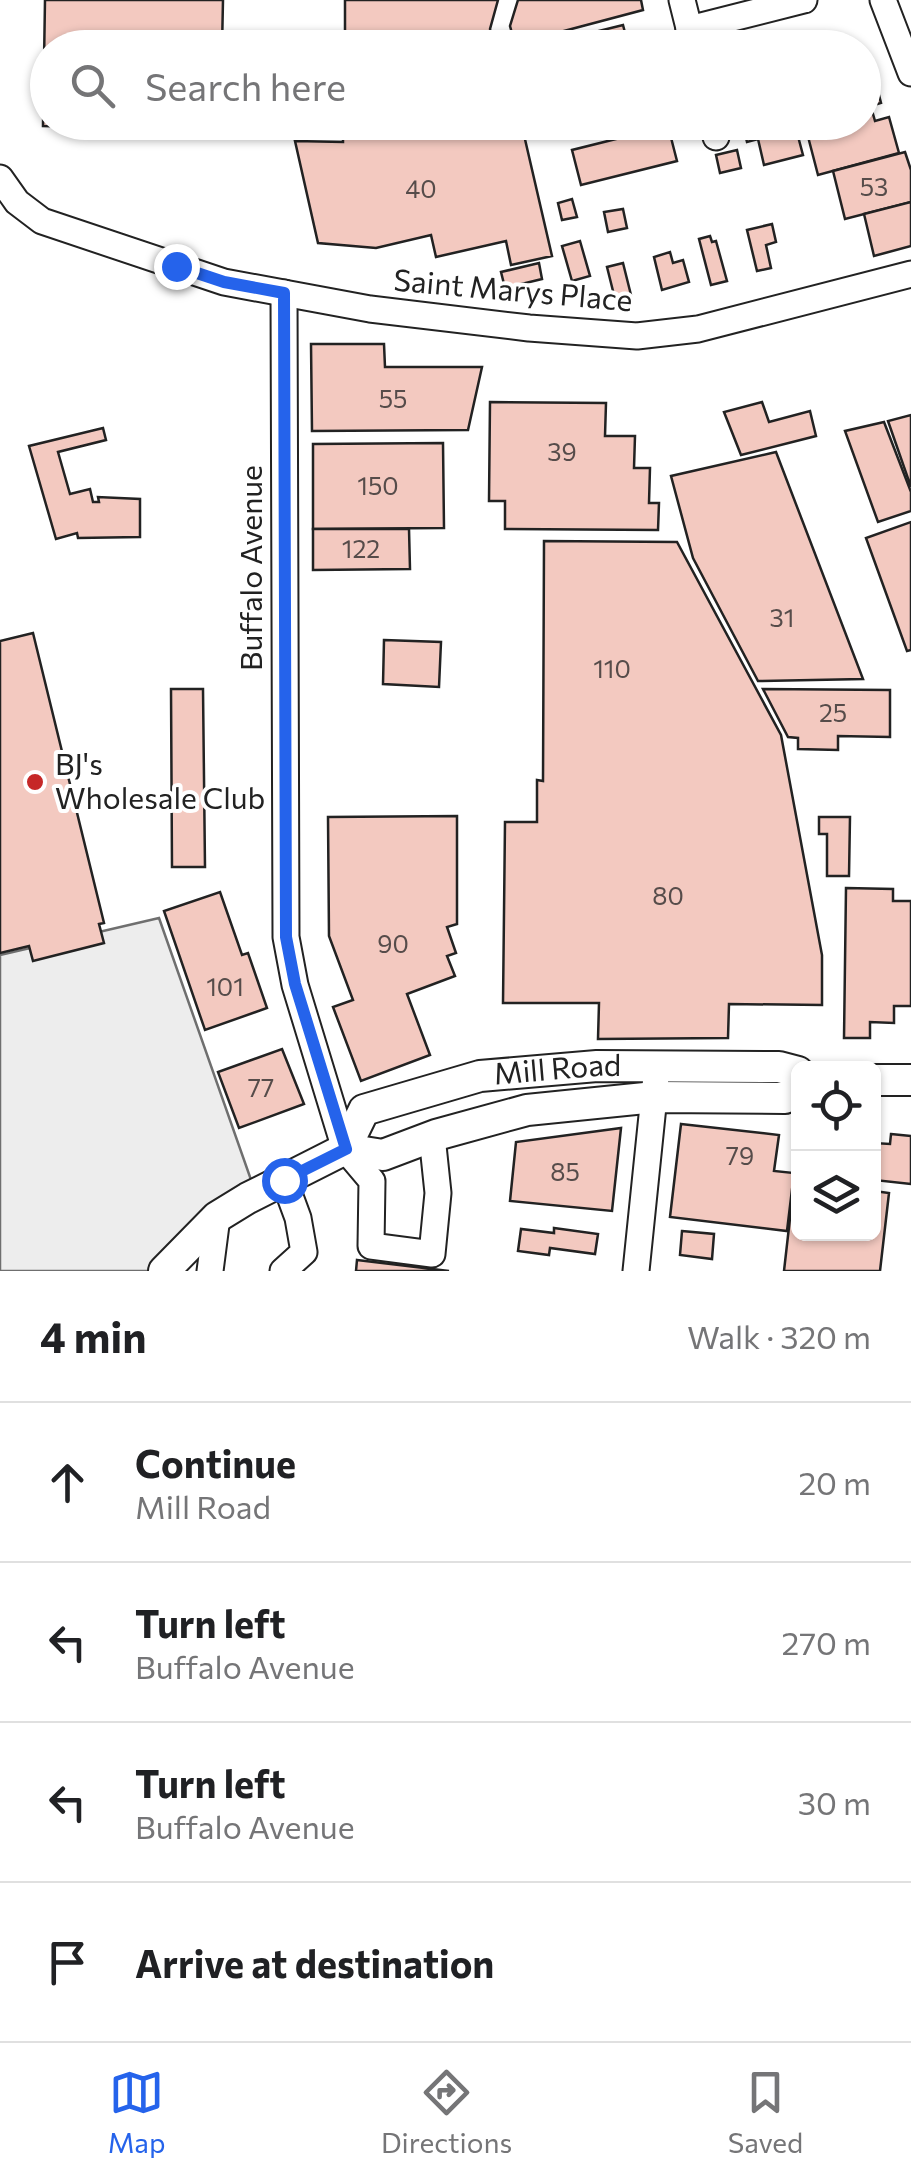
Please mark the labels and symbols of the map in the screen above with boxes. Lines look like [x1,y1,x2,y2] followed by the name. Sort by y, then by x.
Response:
[860,171,888,201] house number: 53
[405,173,437,203] house number: 40
[154,244,200,290] route end
[392,260,634,317] street label: Saint Marys Place
[379,383,407,413] house number: 55
[547,436,577,466] house number: 39
[231,465,268,671] street label: Buffalo Avenue
[357,470,399,500] house number: 150
[342,533,380,563] house number: 122
[770,602,794,632] house number: 31
[593,653,631,683] house number: 110
[819,697,847,727] house number: 25
[55,744,265,815] place label: BJ's Wholesale Club
[24,771,46,793] marker: BJ's Wholesale Club
[652,880,684,910] house number: 80
[377,928,409,958] house number: 90
[206,971,244,1001] house number: 101
[492,1045,621,1091] street label: Mill Road
[248,1072,274,1102] house number: 77
[726,1140,754,1170] house number: 79
[550,1156,580,1186] house number: 85
[262,1158,308,1204] route start

